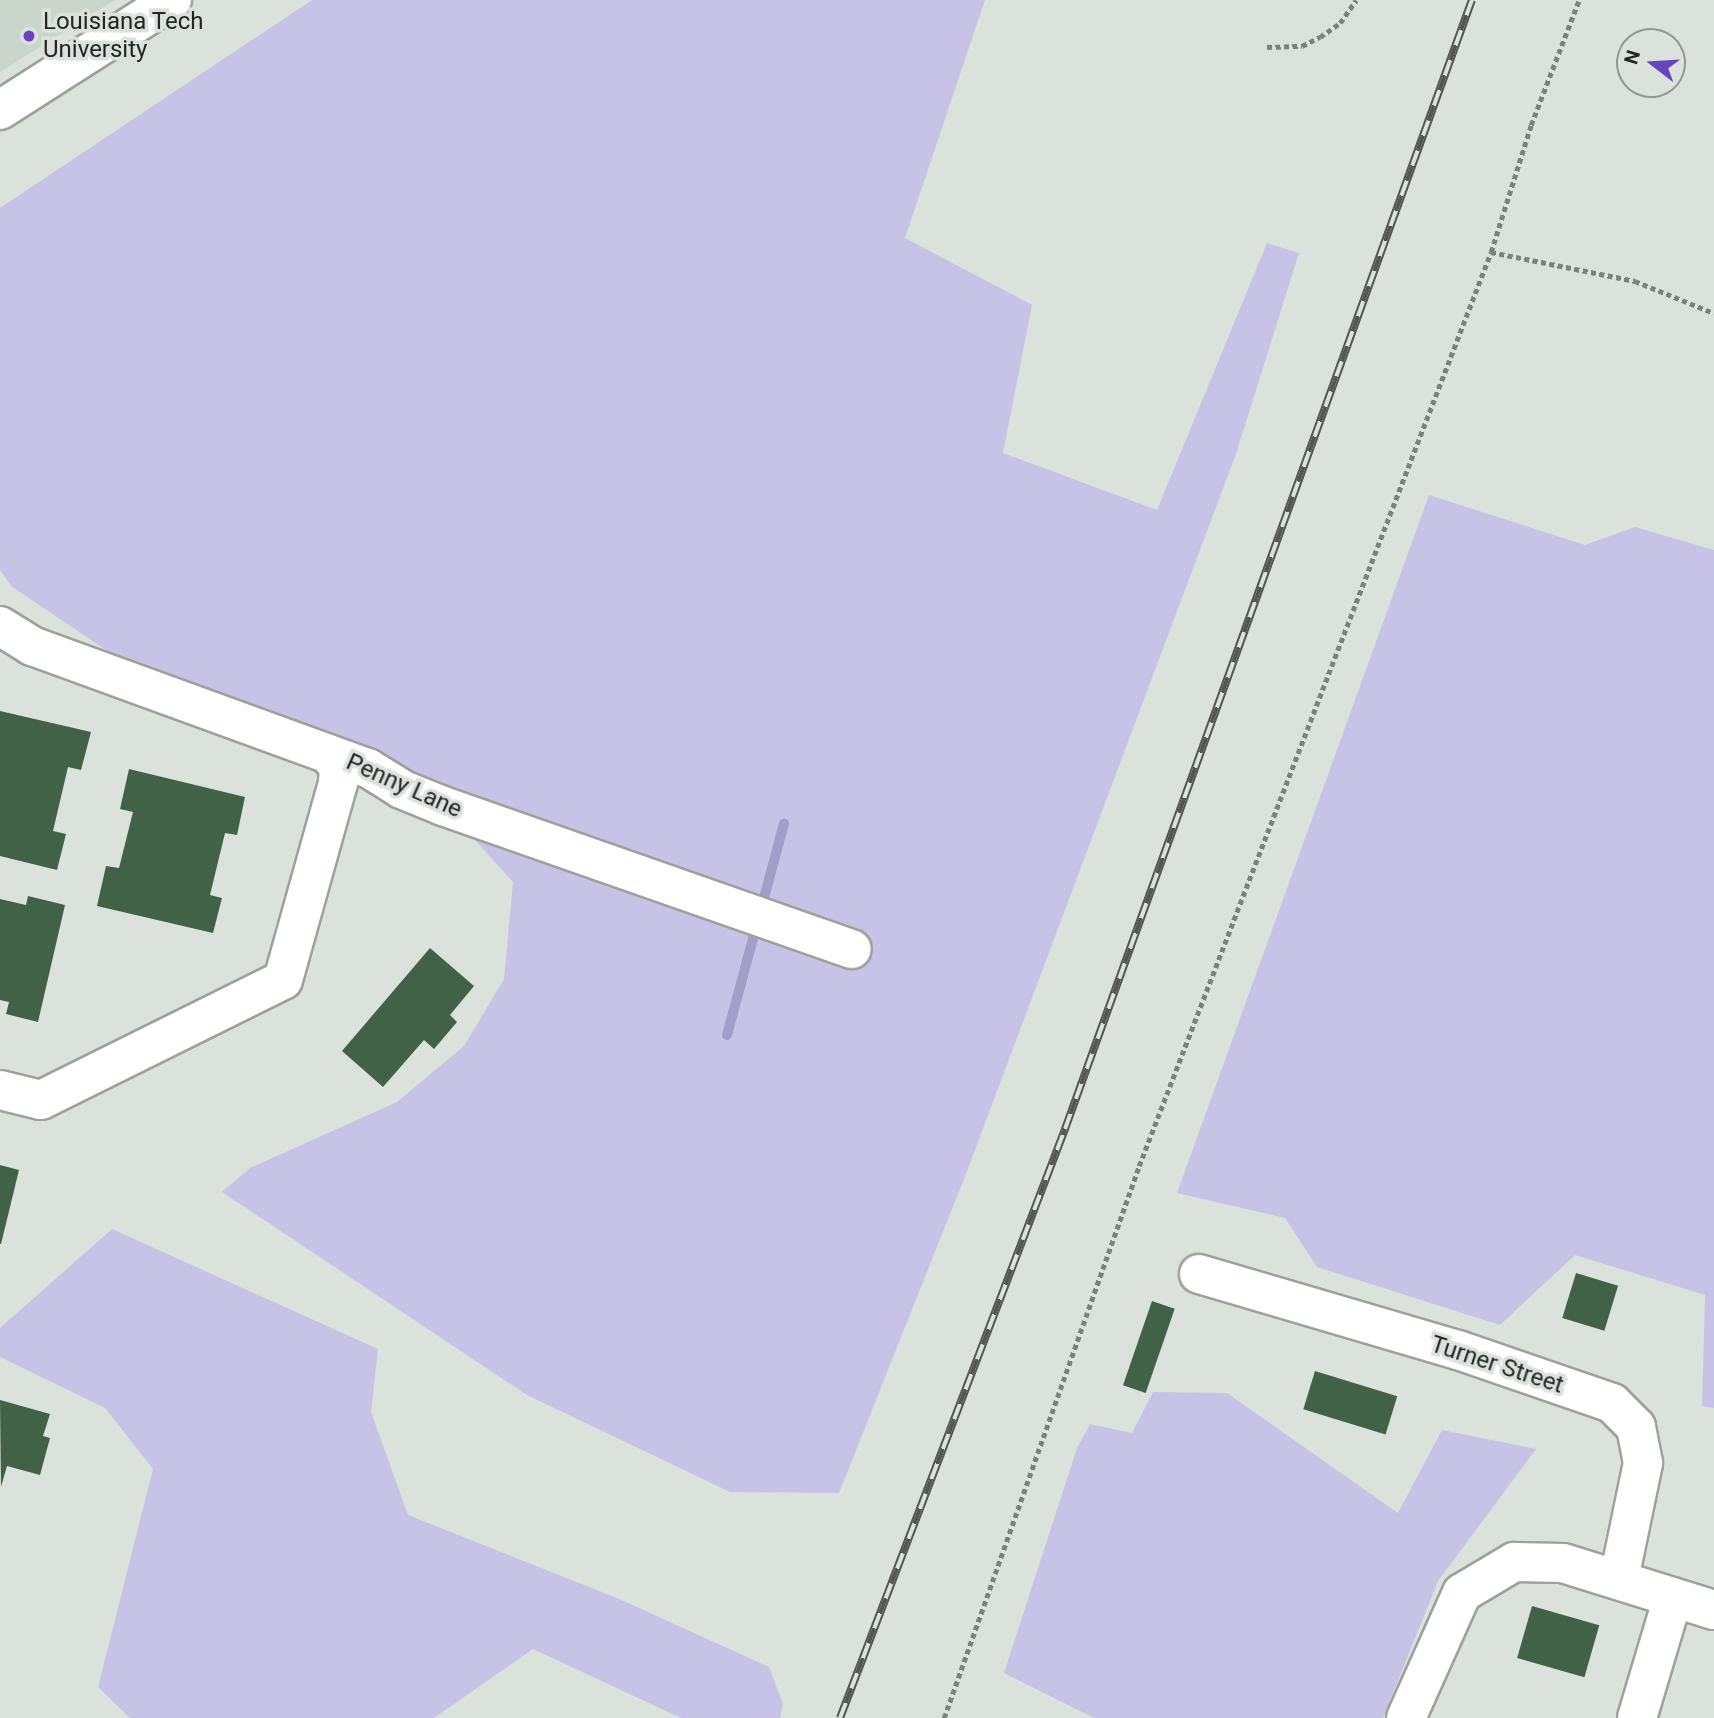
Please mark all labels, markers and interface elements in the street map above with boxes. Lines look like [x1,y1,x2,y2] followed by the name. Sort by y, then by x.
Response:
[43,8,204,64] place label: Louisiana Tech University
[21,28,37,44] marker: Louisiana Tech University
[1616,28,1686,98] north arrow
[1619,48,1645,67] text: N
[342,748,466,824] street label: Penny Lane
[1427,1330,1567,1400] street label: Turner Street

